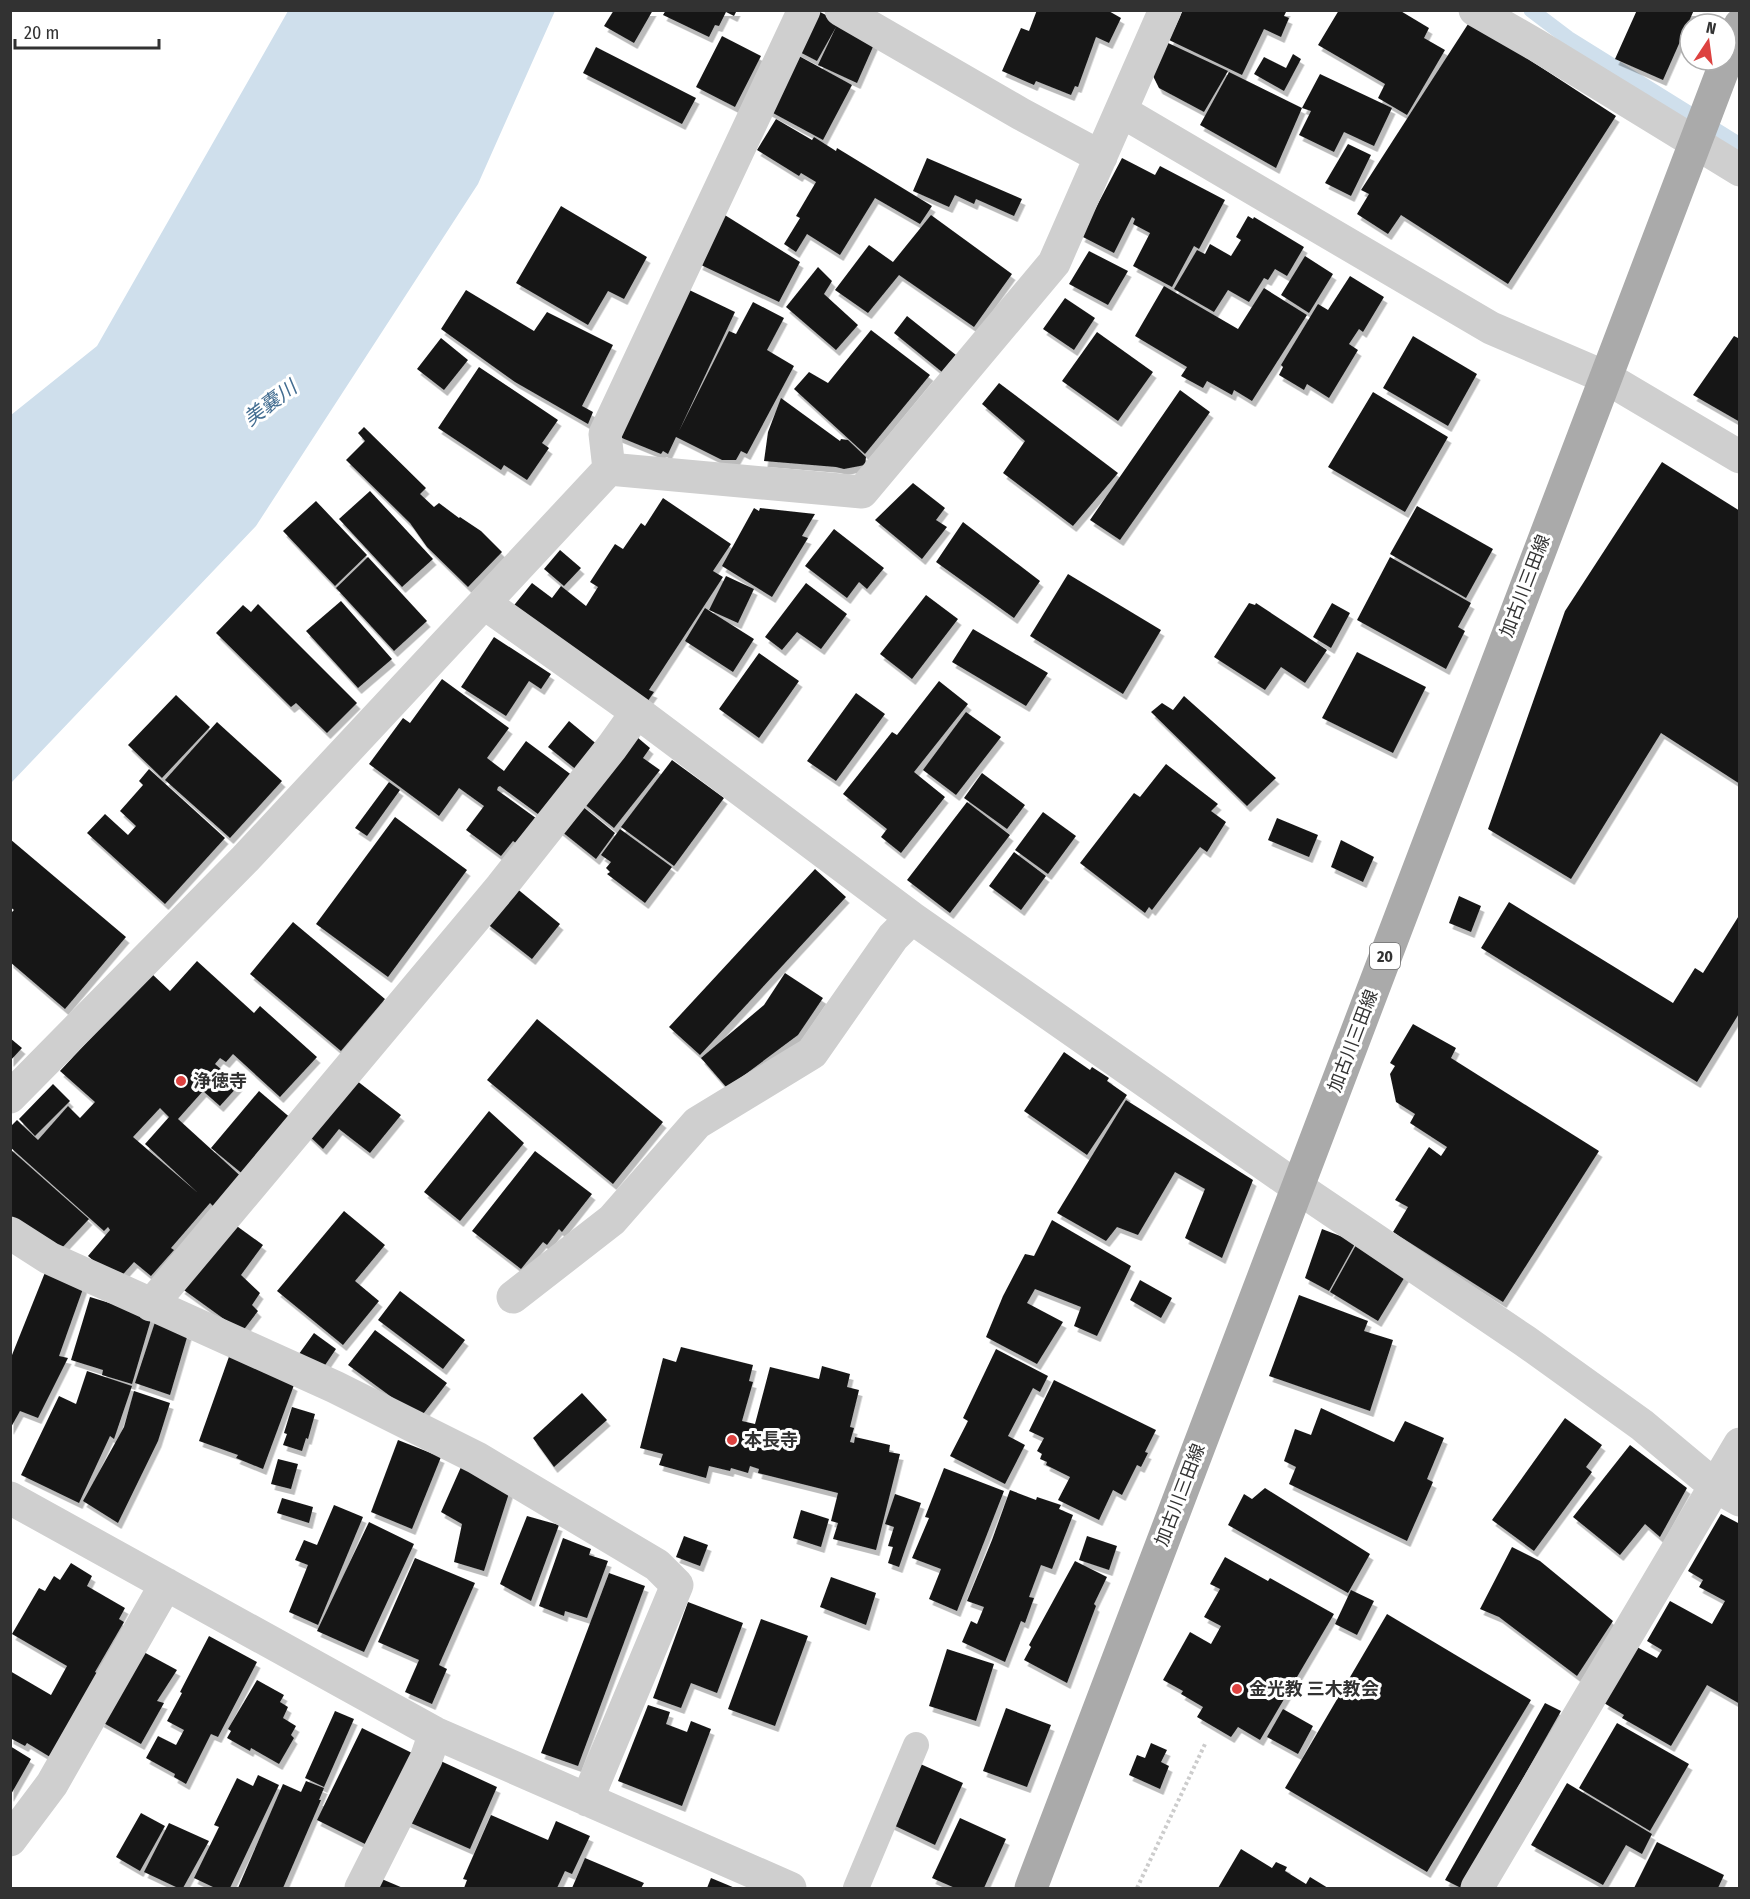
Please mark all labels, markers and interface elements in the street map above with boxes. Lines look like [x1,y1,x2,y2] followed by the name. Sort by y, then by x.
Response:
[15,12,159,50] scale bar
[1678,12,1738,72] north arrow
[1704,18,1718,38] text: N
[24,22,59,44] text: 20 m
[239,374,303,431] water label: 美嚢川
[1495,532,1555,640] street label: 加古川三田線
[1370,943,1400,969] road number: 20
[1323,987,1383,1095] street label: 加古川三田線
[193,1070,247,1092] place label: 浄徳寺
[174,1074,188,1088] marker: 浄徳寺
[744,1429,798,1451] place label: 本長寺
[725,1433,739,1447] marker: 本長寺
[1150,1441,1210,1549] street label: 加古川三田線
[1249,1678,1379,1700] place label: 金光教 三木教会
[1230,1682,1244,1696] marker: 金光教 三木教会

